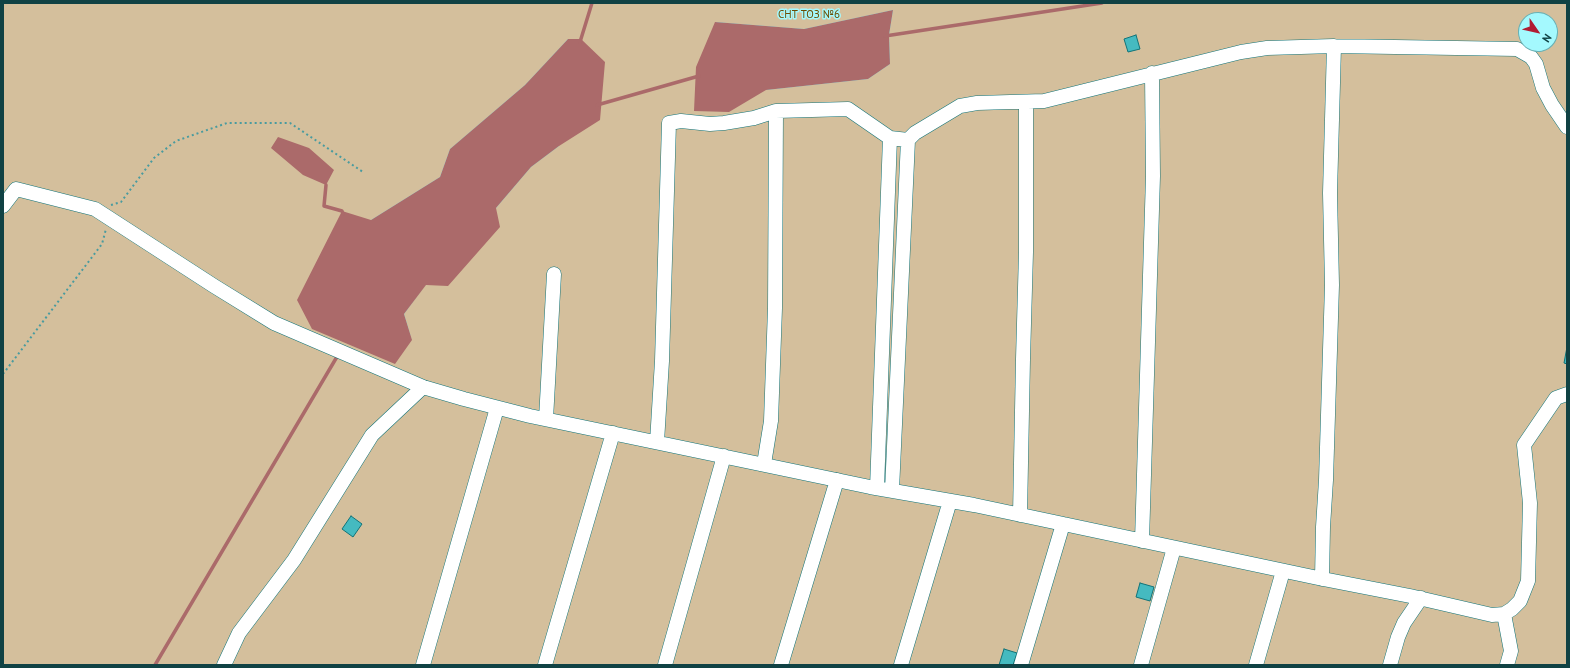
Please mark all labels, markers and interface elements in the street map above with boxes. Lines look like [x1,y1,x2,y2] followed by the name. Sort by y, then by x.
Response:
[778,8,840,22] park label: СНТ ТОЗ №6
[1518,12,1558,52] north arrow
[1539,31,1555,45] text: N

